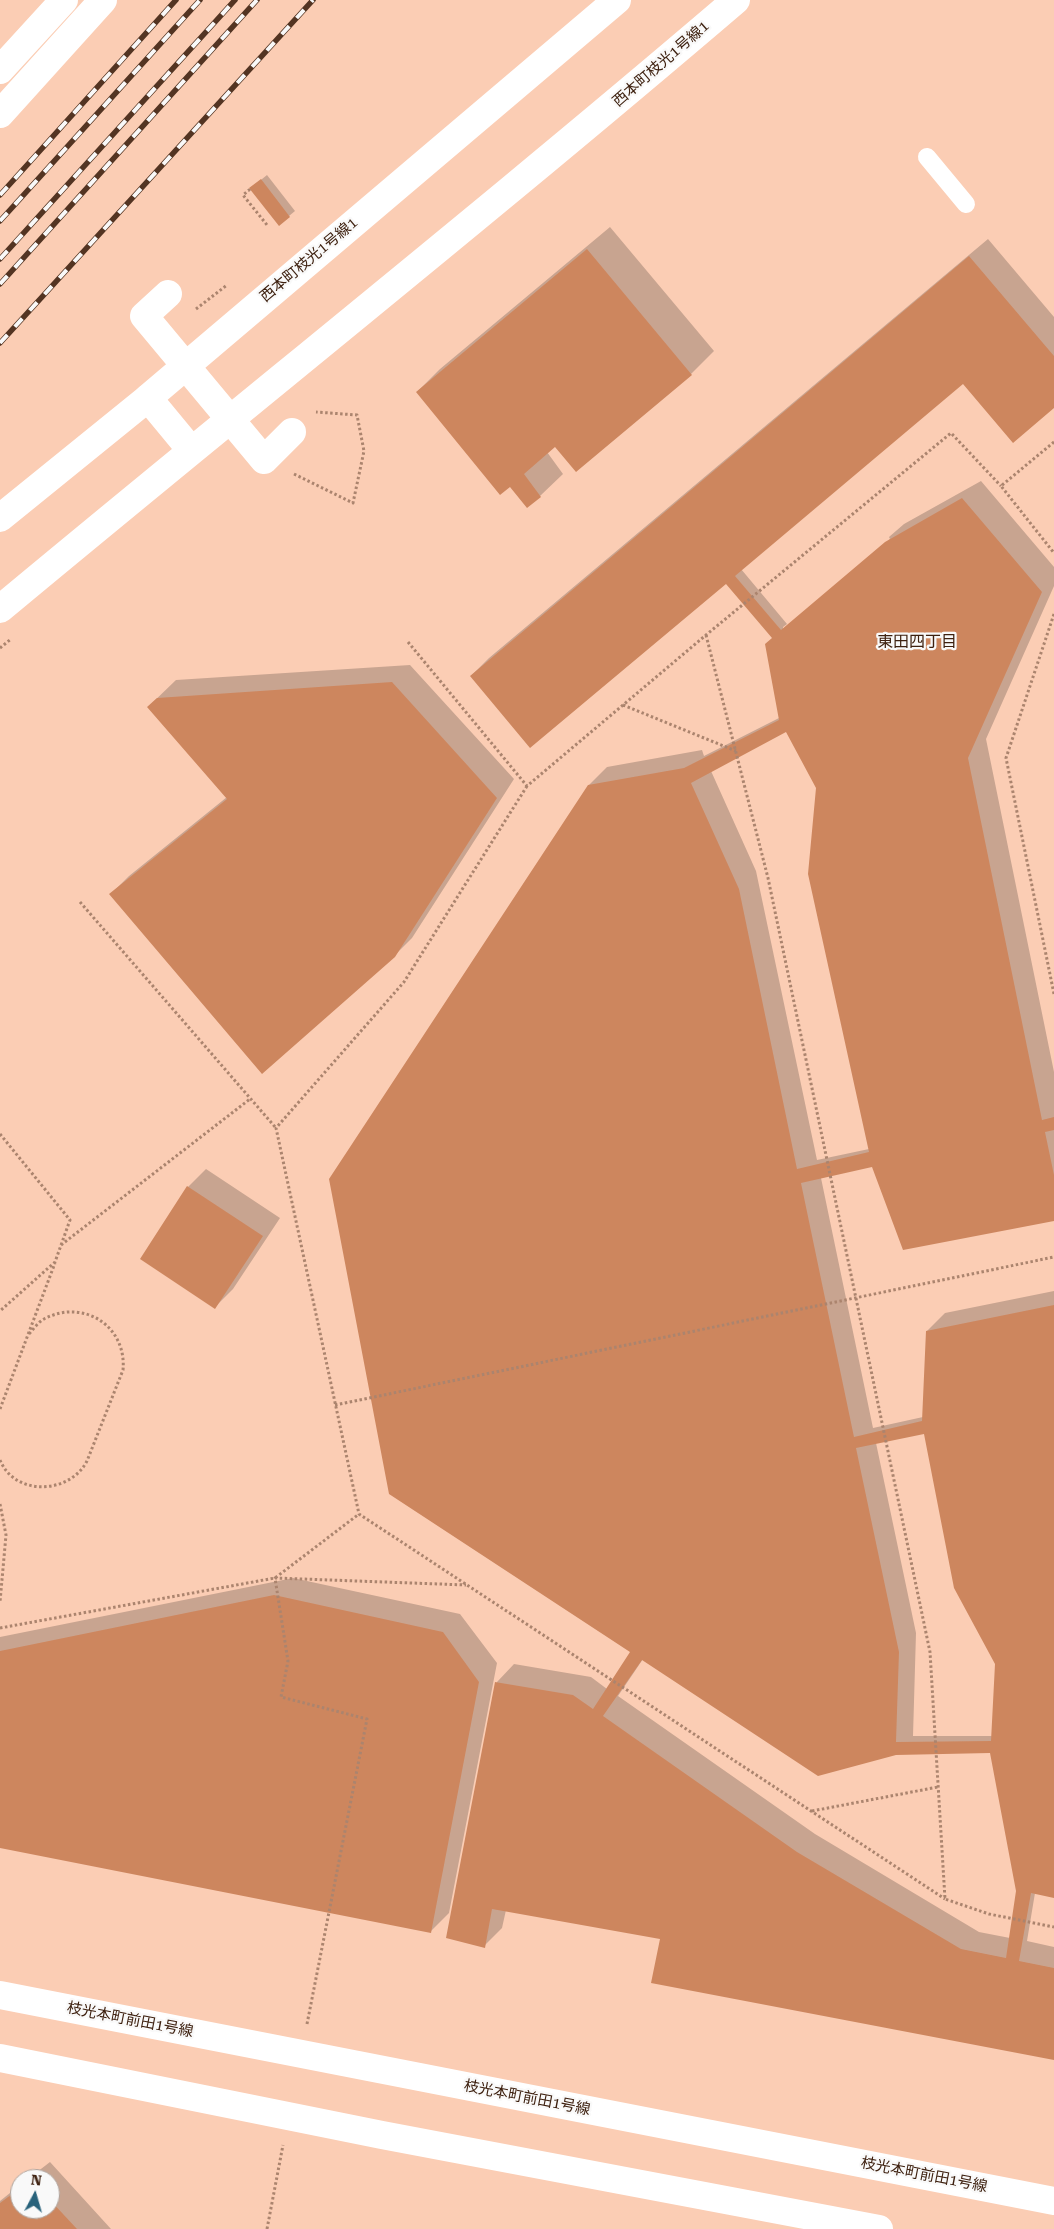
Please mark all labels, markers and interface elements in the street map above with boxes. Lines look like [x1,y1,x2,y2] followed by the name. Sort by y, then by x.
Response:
[609,17,713,111] street label: 西本町枝光1号線1
[257,214,361,306] street label: 西本町枝光1号線1
[877,632,957,652] district label: 東田四丁目
[65,1999,195,2041] street label: 枝光本町前田1号線
[462,2077,592,2119] street label: 枝光本町前田1号線
[859,2154,989,2196] street label: 枝光本町前田1号線
[10,2169,60,2219] north arrow
[30,2172,43,2189] text: N

